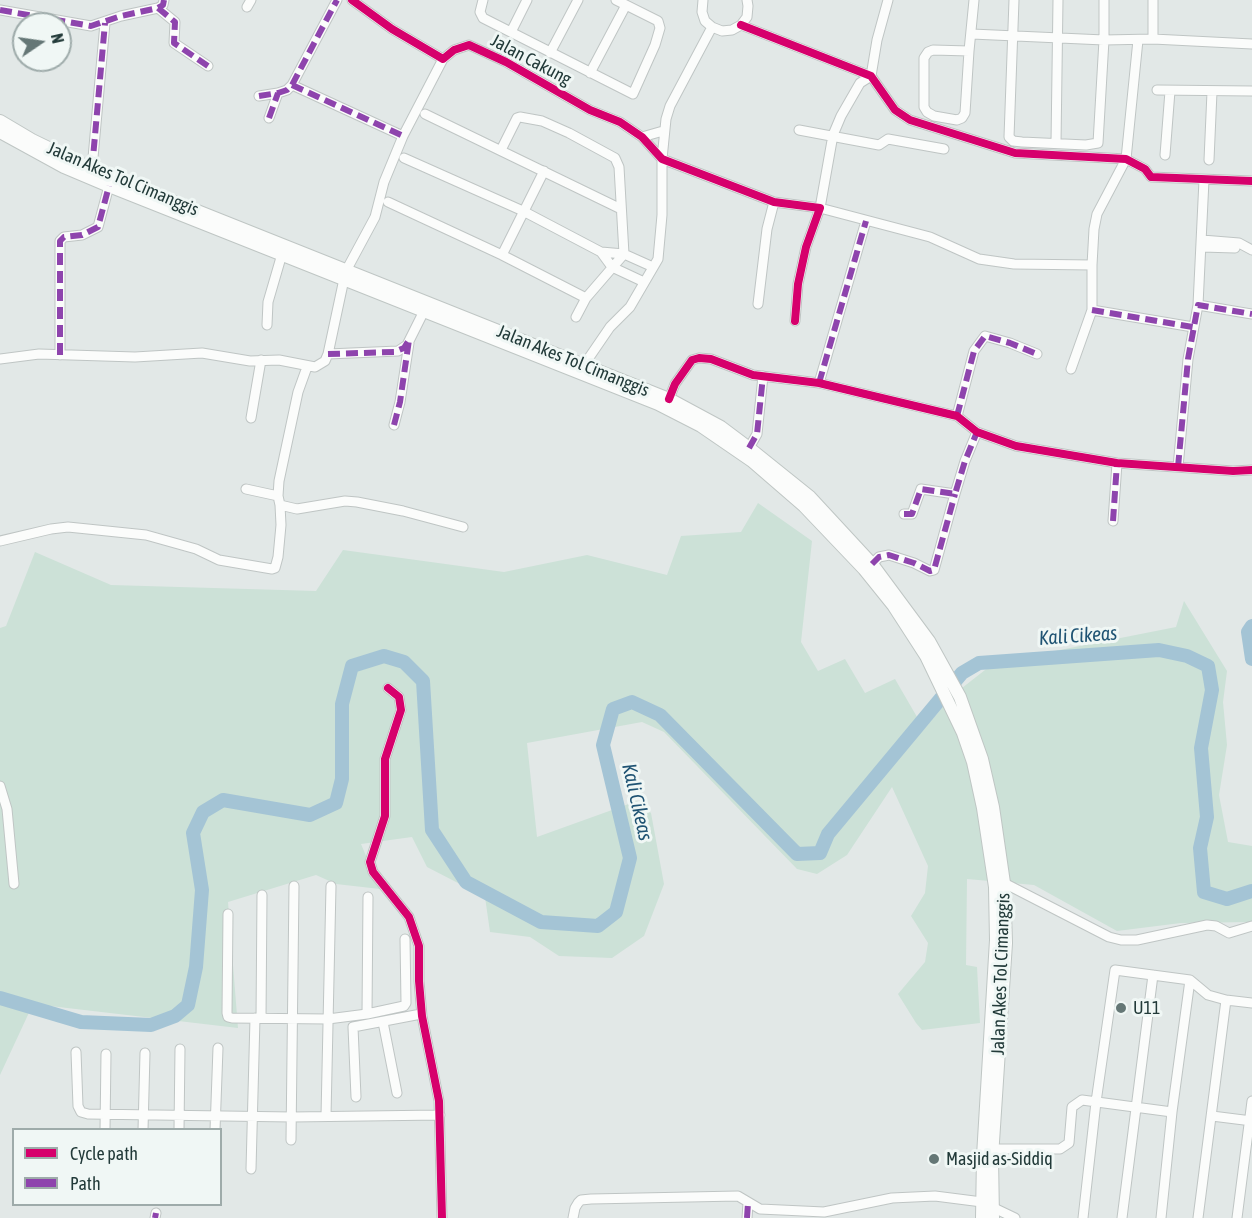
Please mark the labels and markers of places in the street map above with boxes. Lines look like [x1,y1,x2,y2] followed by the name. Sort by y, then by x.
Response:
[1133,997,1161,1019] place label: U11
[1114,1001,1128,1015] marker: U11
[946,1148,1053,1170] place label: Masjid as-Siddiq
[927,1152,941,1166] marker: Masjid as-Siddiq

